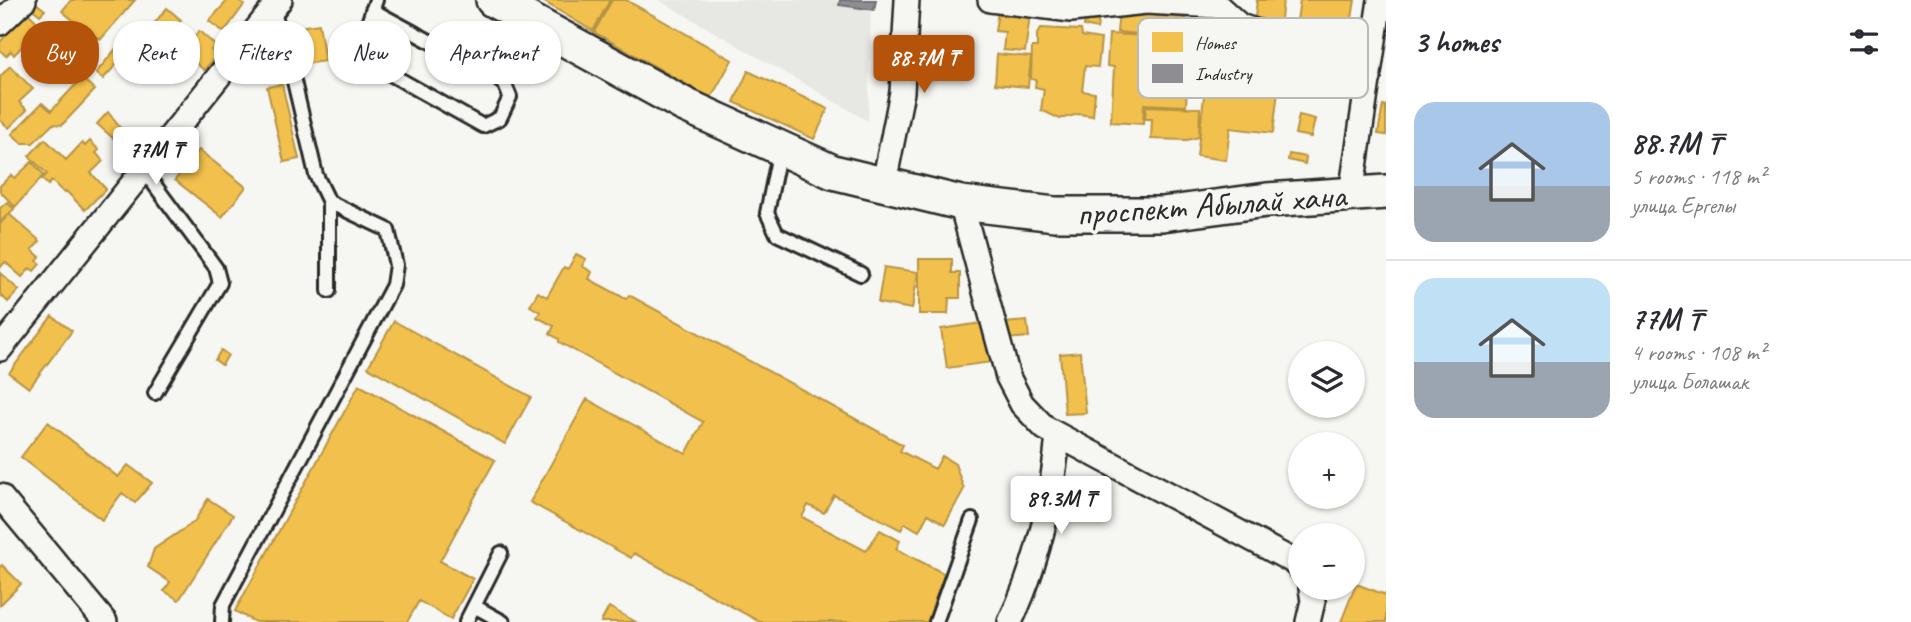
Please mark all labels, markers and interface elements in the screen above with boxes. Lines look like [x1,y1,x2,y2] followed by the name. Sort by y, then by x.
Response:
[1138,18,1368,98] legend
[21,21,99,84] chip: Buy
[113,21,200,84] chip: Rent
[214,21,314,84] chip: Filters
[328,21,411,84] chip: New
[425,21,561,84] chip: Apartment
[1414,23,1499,61] text: 3 homes
[1845,23,1883,61] icon: filters
[1195,31,1237,55] text: Homes
[859,36,989,95] pin: 88.7M ₸
[889,43,959,72] text: 88.7M ₸
[1195,62,1253,86] text: Industry
[1631,124,1721,162] text: 88.7M ₸
[107,128,205,187] pin: 77M ₸
[1470,130,1554,214] icon: home
[129,135,183,164] text: 77M ₸
[1631,162,1766,191] text: 5 rooms · 118 m²
[1075,172,1349,236] street label: проспект Абылай хана
[1631,191,1735,220] text: улица Ергелы
[1631,300,1702,338] text: 77M ₸
[1470,306,1554,390] icon: home
[1631,338,1766,367] text: 4 rooms · 108 m²
[1288,341,1365,600] map controls
[1288,341,1365,418] button: layers
[1631,367,1748,396] text: улица Болашак
[1288,432,1365,509] button: +
[996,476,1126,536] pin: 89.3M ₸
[1027,484,1095,513] text: 89.3M ₸
[1288,523,1365,600] button: −

